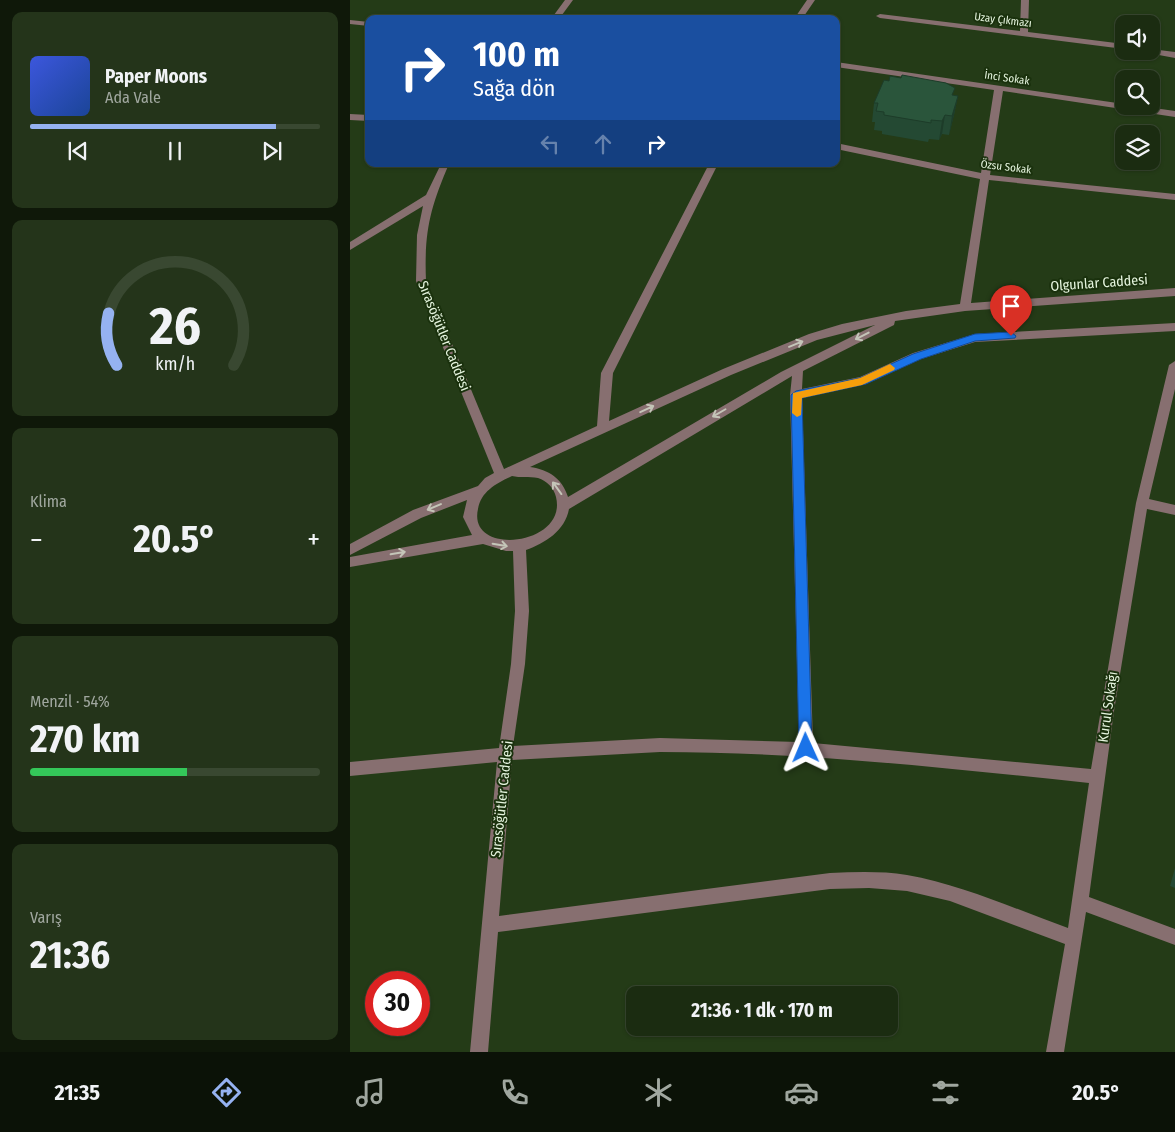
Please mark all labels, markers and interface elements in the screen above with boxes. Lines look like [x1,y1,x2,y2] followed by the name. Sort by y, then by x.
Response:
[974,10,1032,30] street label: Uzay Çıkmazı
[1115,15,1160,170] map controls
[1115,15,1160,60] button: sound
[473,33,560,75] text: 100 m
[390,35,455,100] icon: right
[105,65,207,88] text: Paper Moons
[984,67,1031,88] street label: İnci Sokak
[1115,70,1160,115] button: search
[473,75,555,102] text: Sağa dön
[105,88,161,107] text: Ada Vale
[1115,125,1160,170] button: layers
[536,130,564,158] icon: left
[589,130,617,158] icon: ahead
[642,130,670,158] icon: right
[64,137,92,165] icon: previous
[161,137,189,165] icon: pause
[258,137,286,165] icon: next
[980,157,1033,177] street label: Özsu Sokak
[1050,271,1148,295] street label: Olgunlar Caddesi
[414,278,474,394] street label: Sırasöğütler Caddesi
[990,285,1032,336] pin
[997,292,1025,320] icon: arrive
[148,295,201,358] text: 26
[855,332,870,341] one-way arrow
[788,339,803,348] one-way arrow
[155,353,195,375] text: km/h
[639,404,654,414] one-way arrow
[712,409,727,419] one-way arrow
[552,481,562,495] one-way arrow
[30,492,67,511] text: Klima
[427,503,442,512] one-way arrow
[133,516,217,562] text: 20.5°
[30,523,43,556] text: −
[307,523,320,556] text: +
[492,541,508,551] one-way arrow
[390,547,406,557] one-way arrow
[1095,671,1121,743] street label: Kurul Sokağı
[30,692,110,711] text: Menzil · 54%
[30,716,140,762] text: 270 km
[779,721,831,773] position arrow
[487,740,517,858] street label: Sırasöğütler Caddesi
[30,908,62,927] text: Varış
[30,932,110,978] text: 21:36
[365,971,430,1036] speed limit sign: 30
[691,999,833,1022] text: 21:36 · 1 dk · 170 m
[209,1075,244,1110] icon: directions
[353,1075,388,1110] icon: music
[497,1075,532,1110] icon: phone
[641,1075,676,1110] icon: climate
[784,1075,819,1110] icon: car
[928,1075,963,1110] icon: filters
[54,1079,100,1106] text: 21:35
[1072,1079,1121,1106] text: 20.5°

